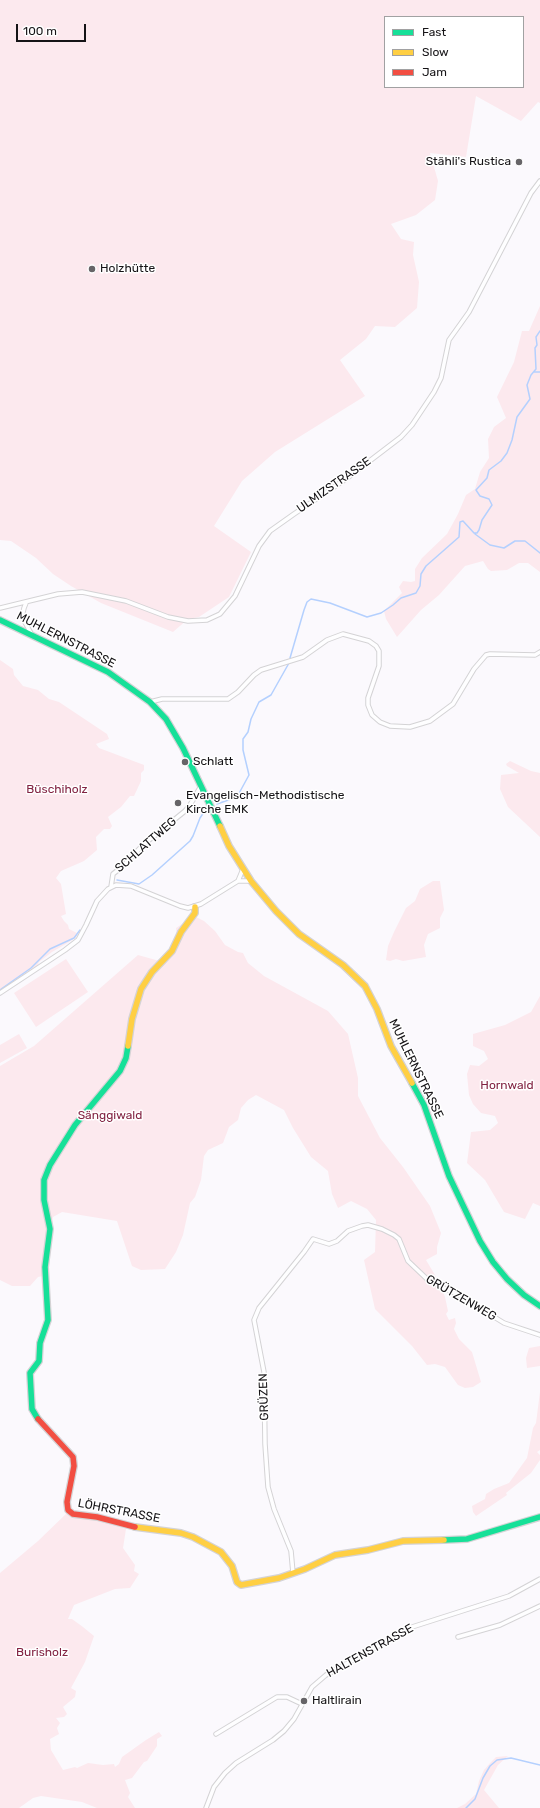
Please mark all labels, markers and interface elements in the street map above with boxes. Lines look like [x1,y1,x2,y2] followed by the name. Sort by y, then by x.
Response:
[18,16,88,42] scale bar
[384,16,524,88] legend
[23,24,57,38] text: 100 m
[422,25,446,39] text: Fast
[422,45,449,59] text: Slow
[422,65,447,79] text: Jam
[426,155,511,169] place label: Stähli's Rustica
[514,157,524,167] marker: Stähli's Rustica
[100,262,155,276] place label: Holzhütte
[87,264,97,274] marker: Holzhütte
[294,454,374,516] street label: ULMIZSTRASSE
[14,609,118,671] street label: MUHLERNSTRASSE
[193,755,233,769] place label: Schlatt
[180,757,190,767] marker: Schlatt
[26,783,88,797] park label: Büschiholz
[186,789,344,817] place label: Evangelisch-Methodistische Kirche EMK
[173,798,183,808] marker: Evangelisch-Methodistische Kirche EMK
[112,814,180,876] street label: SCHLATTWEG
[386,1017,446,1121] street label: MUHLERNSTRASSE
[480,1079,534,1093] park label: Hornwald
[78,1109,142,1123] park label: Sänggiwald
[423,1272,499,1324] street label: GRÜTZENWEG
[256,1373,272,1421] street label: GRÜZEN
[77,1496,161,1526] street label: LÖHRSTRASSE
[324,1621,416,1681] street label: HALTENSTRASSE
[16,1646,68,1660] park label: Burisholz
[312,1694,362,1708] place label: Haltlirain
[299,1696,309,1706] marker: Haltlirain

